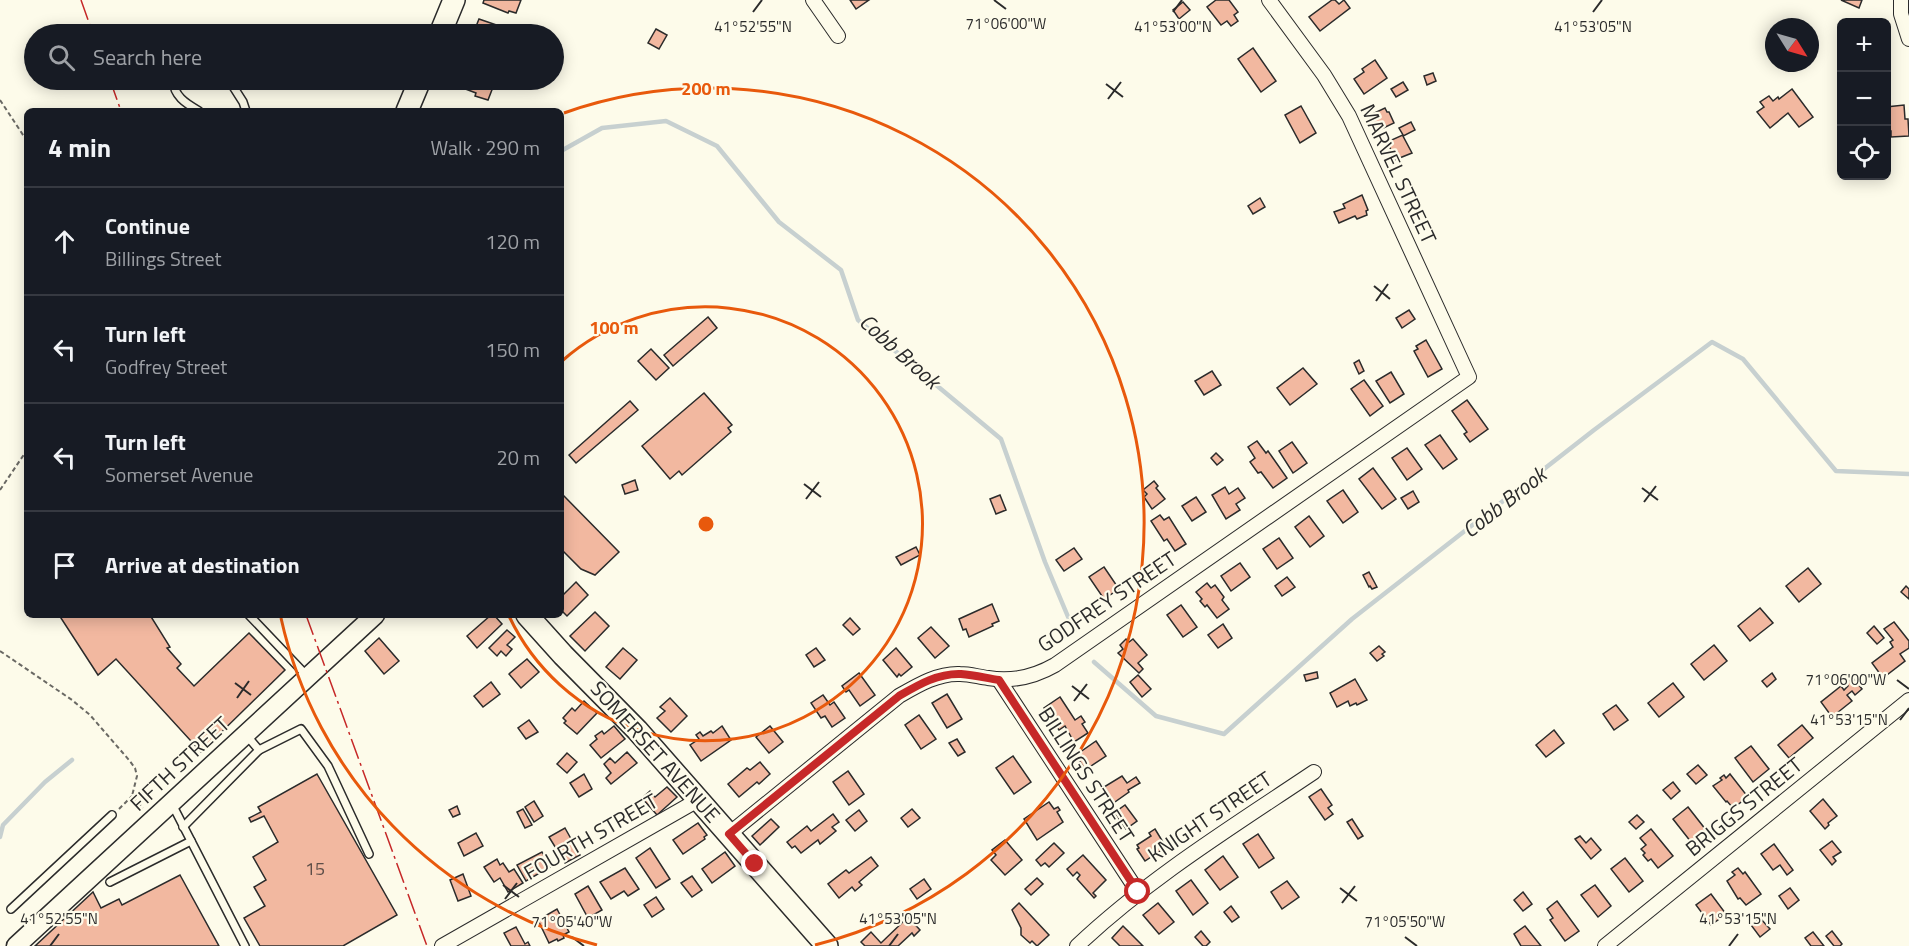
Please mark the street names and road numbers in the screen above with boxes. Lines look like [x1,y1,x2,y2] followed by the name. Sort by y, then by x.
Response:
[1352,98,1445,249] street label: MARVEL STREET
[1031,543,1182,660] street label: GODFREY STREET
[583,673,728,829] street label: SOMERSET AVENUE
[1031,700,1143,849] street label: BILLINGS STREET
[122,708,237,818] street label: FIFTH STREET
[1678,749,1809,864] street label: BRIGGS STREET
[1141,763,1278,870] street label: KNIGHT STREET
[517,785,664,888] street label: FOURTH STREET

